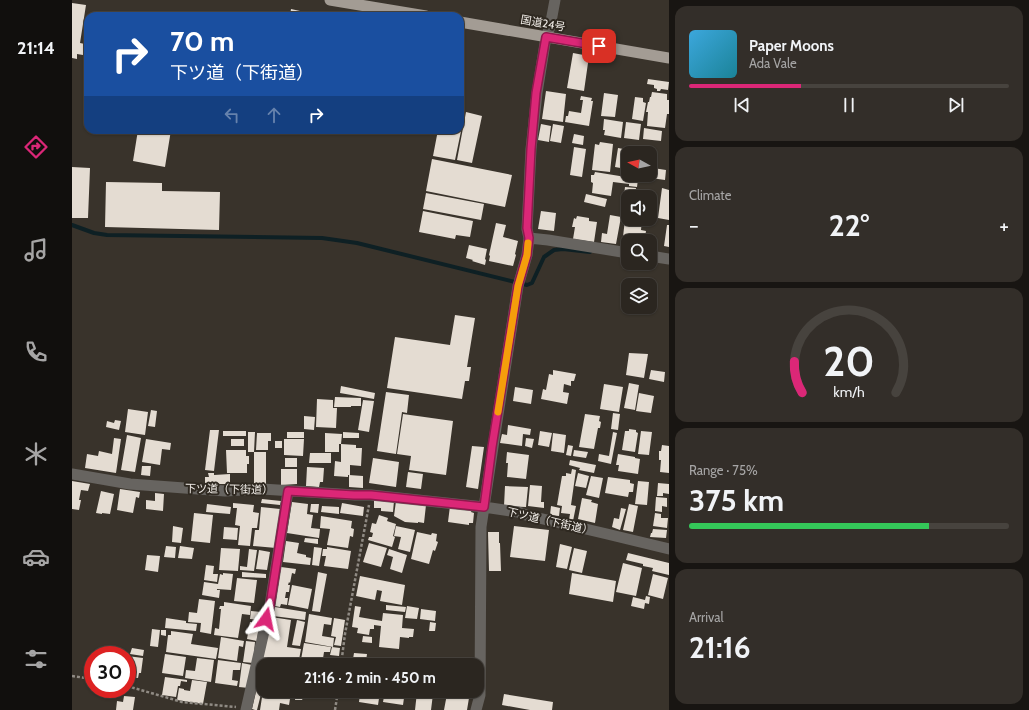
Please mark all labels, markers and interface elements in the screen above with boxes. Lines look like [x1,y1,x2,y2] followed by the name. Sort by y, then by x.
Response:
[520,12,566,34] street label: 国道24号
[170,24,234,58] text: 70 m
[104,28,156,80] icon: right
[582,29,616,63] pin
[588,35,610,57] icon: arrive
[17,37,55,59] text: 21:14
[749,37,834,55] text: Paper Moons
[749,55,797,71] text: Ada Vale
[170,62,314,84] text: 下ツ道（下街道）
[731,94,753,116] icon: previous
[838,94,860,116] icon: pause
[945,94,967,116] icon: next
[221,104,243,126] icon: left
[263,104,285,126] icon: ahead
[305,104,327,126] icon: right
[22,133,50,161] icon: directions
[621,146,657,182] north arrow
[621,146,657,314] map controls
[689,187,731,203] text: Climate
[621,190,657,226] button: sound
[829,207,869,244] text: 22°
[689,212,699,239] text: −
[999,212,1009,239] text: +
[621,234,657,270] button: search
[22,236,50,264] icon: music
[621,278,657,314] button: layers
[823,336,875,386] text: 20
[22,338,50,366] icon: phone
[833,383,865,401] text: km/h
[22,440,50,468] icon: climate
[689,462,758,478] text: Range · 75%
[185,481,273,497] street label: 下ツ道（下街道）
[689,482,784,519] text: 375 km
[506,504,594,538] street label: 下ツ道（下街道）
[22,543,50,571] icon: car
[245,598,287,640] position arrow
[689,609,724,625] text: Arrival
[689,629,751,666] text: 21:16
[22,645,50,673] icon: filters
[84,646,136,698] speed limit sign: 30
[304,669,436,687] text: 21:16 · 2 min · 450 m

